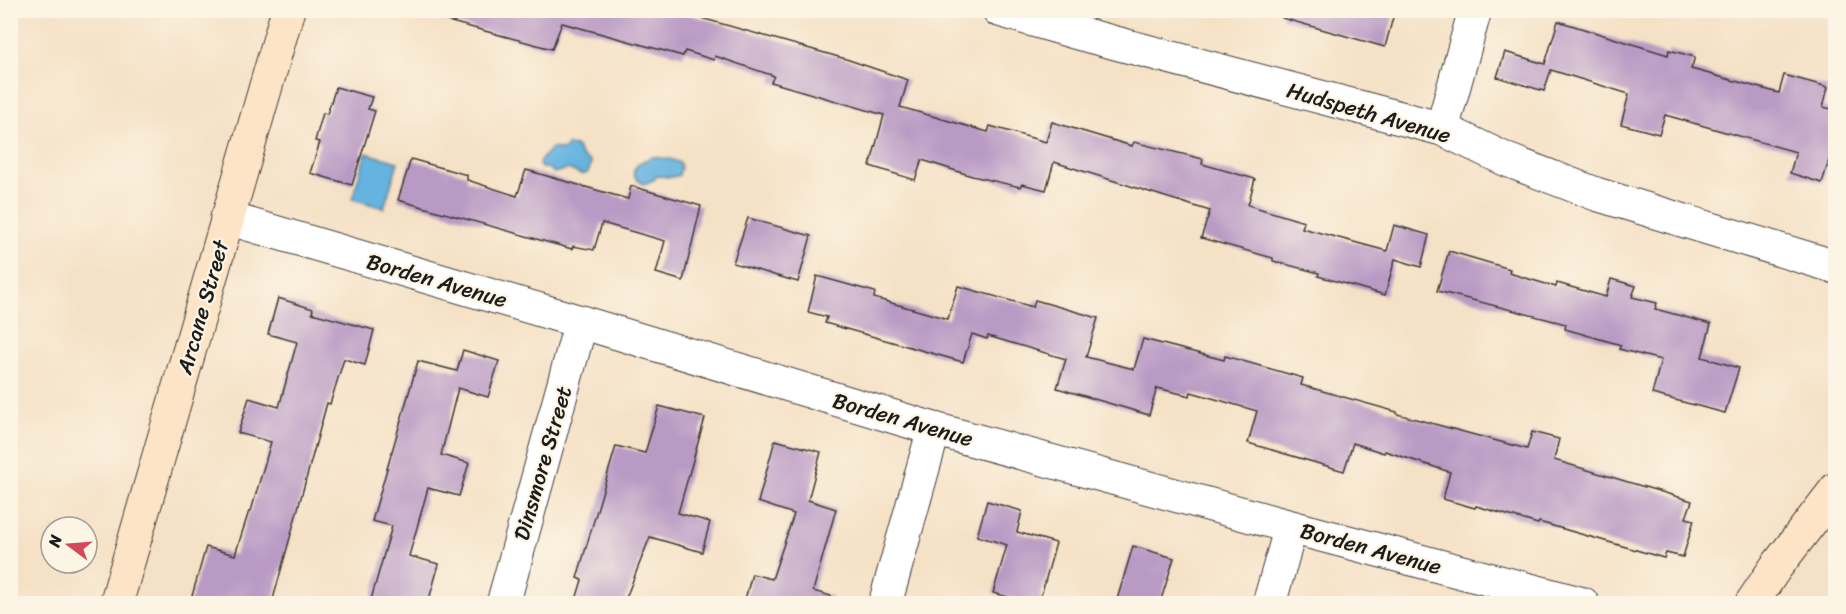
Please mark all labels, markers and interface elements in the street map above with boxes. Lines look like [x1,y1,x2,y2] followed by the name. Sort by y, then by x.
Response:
[1282,70,1456,155] street label: Hudspeth Avenue
[164,235,241,380] street label: Arcane Street
[362,242,512,319] street label: Borden Avenue
[502,381,583,545] street label: Dinsmore Street
[828,381,978,458] street label: Borden Avenue
[1296,511,1446,586] street label: Borden Avenue
[39,515,99,575] north arrow
[39,531,71,551] text: N

